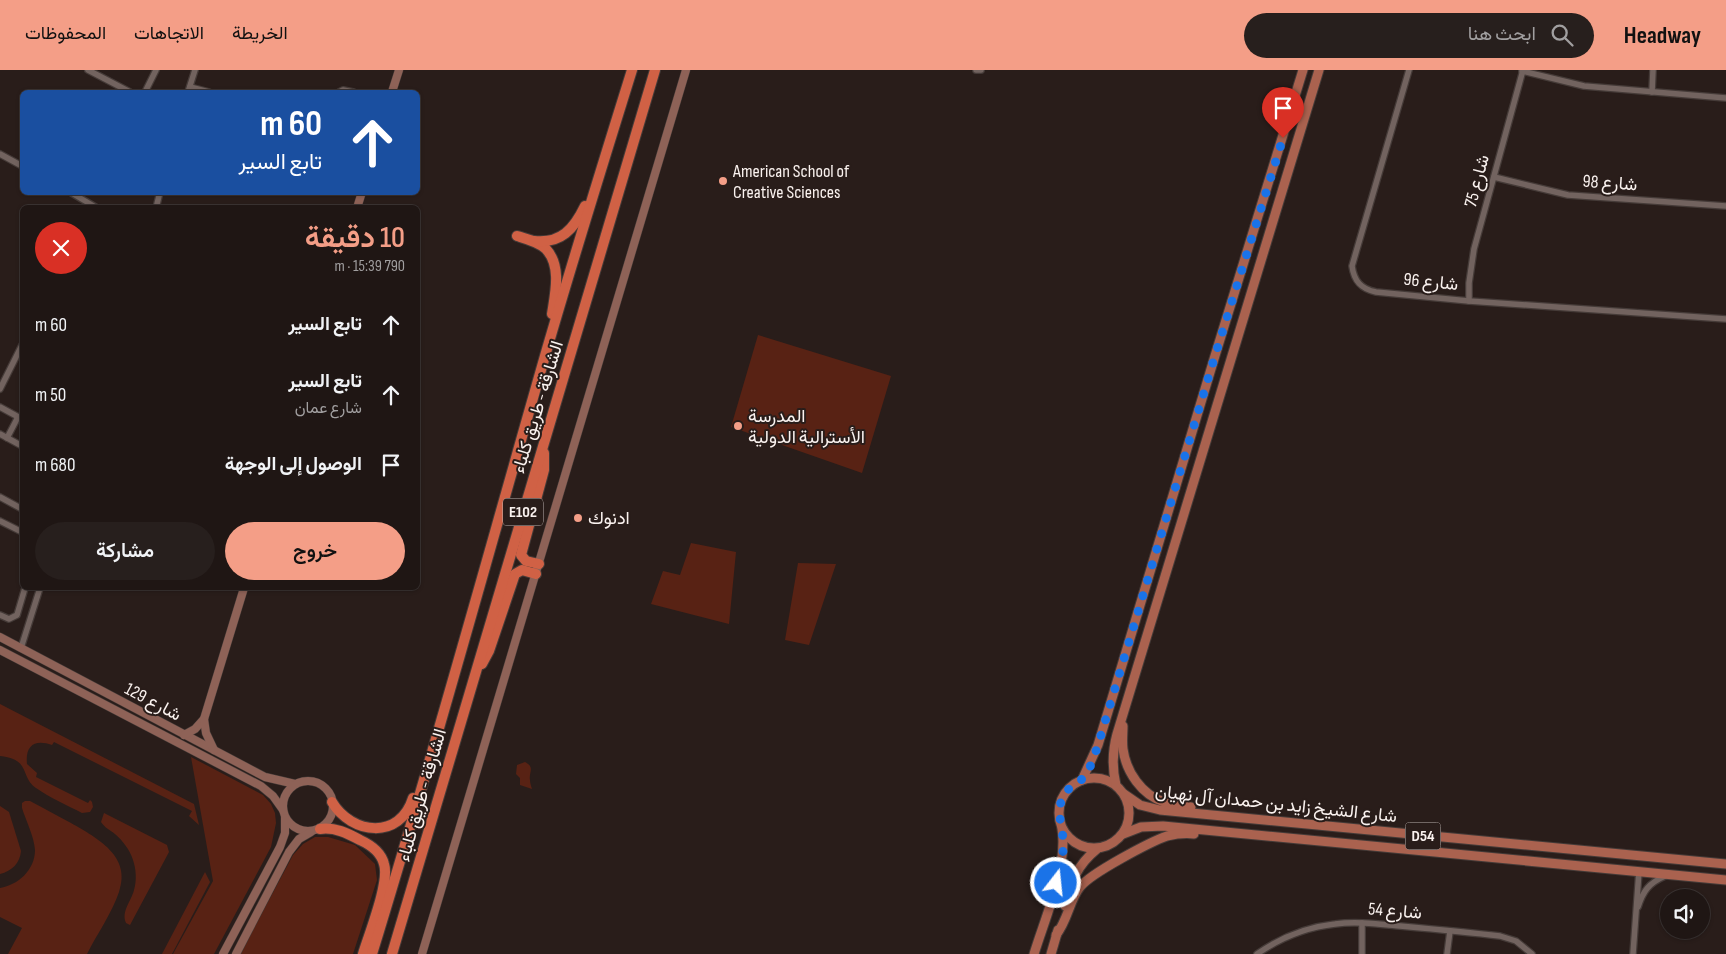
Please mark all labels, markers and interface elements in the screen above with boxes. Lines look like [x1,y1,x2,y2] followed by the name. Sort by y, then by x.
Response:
[1244,13,1594,58] search box
[1548,21,1576,49] icon: search
[1624,21,1701,50] text: Headway
[25,23,106,44] text: المحفوظات
[134,23,204,44] text: الاتجاهات
[232,23,288,44] text: الخريطة
[1468,23,1536,46] text: ابحث هنا
[1262,87,1304,138] pin
[1269,94,1297,122] icon: arrive
[260,103,322,146] text: 60 m
[340,110,405,175] icon: ahead
[239,149,322,176] text: تابع السير
[1460,152,1495,210] street label: شارع 75
[732,161,850,203] place label: American School of Creative Sciences
[1582,171,1638,196] street label: شارع 98
[717,175,729,187] marker: American School of Creative Sciences
[305,220,405,256] text: 10 دقيقة
[35,222,87,274] button: close
[334,257,405,276] text: 790 m · 15:39
[1402,269,1459,296] street label: شارع 96
[377,311,405,339] icon: ahead
[288,313,362,336] text: تابع السير
[35,314,67,337] text: 60 m
[508,338,568,476] street label: الشارقة - طريق كلباء
[288,370,362,393] text: تابع السير
[377,381,405,409] icon: ahead
[35,384,66,407] text: 50 m
[295,399,362,418] text: شارع عمان
[748,406,865,448] place label: المدرسة الأسترالية الدولية
[732,420,744,432] marker: المدرسة الأسترالية الدولية
[377,451,405,479] icon: arrive
[225,453,362,476] text: الوصول إلى الوجهة
[35,454,75,477] text: 680 m
[503,498,543,526] road number: E102
[588,508,630,529] place label: ادنوك
[572,512,584,524] marker: ادنوك
[35,522,215,580] button: مشاركة
[225,522,405,580] button: خروج
[121,678,185,726] street label: شارع 129
[393,726,451,864] street label: الشارقة - طريق كلباء
[1154,781,1398,828] street label: شارع الشيخ زايد بن حمدان آل نهيان
[1406,822,1440,849] road number: D54
[1029,856,1081,908] position arrow
[1660,889,1710,939] map controls
[1660,889,1710,939] button: sound
[1367,898,1423,925] street label: شارع 54

